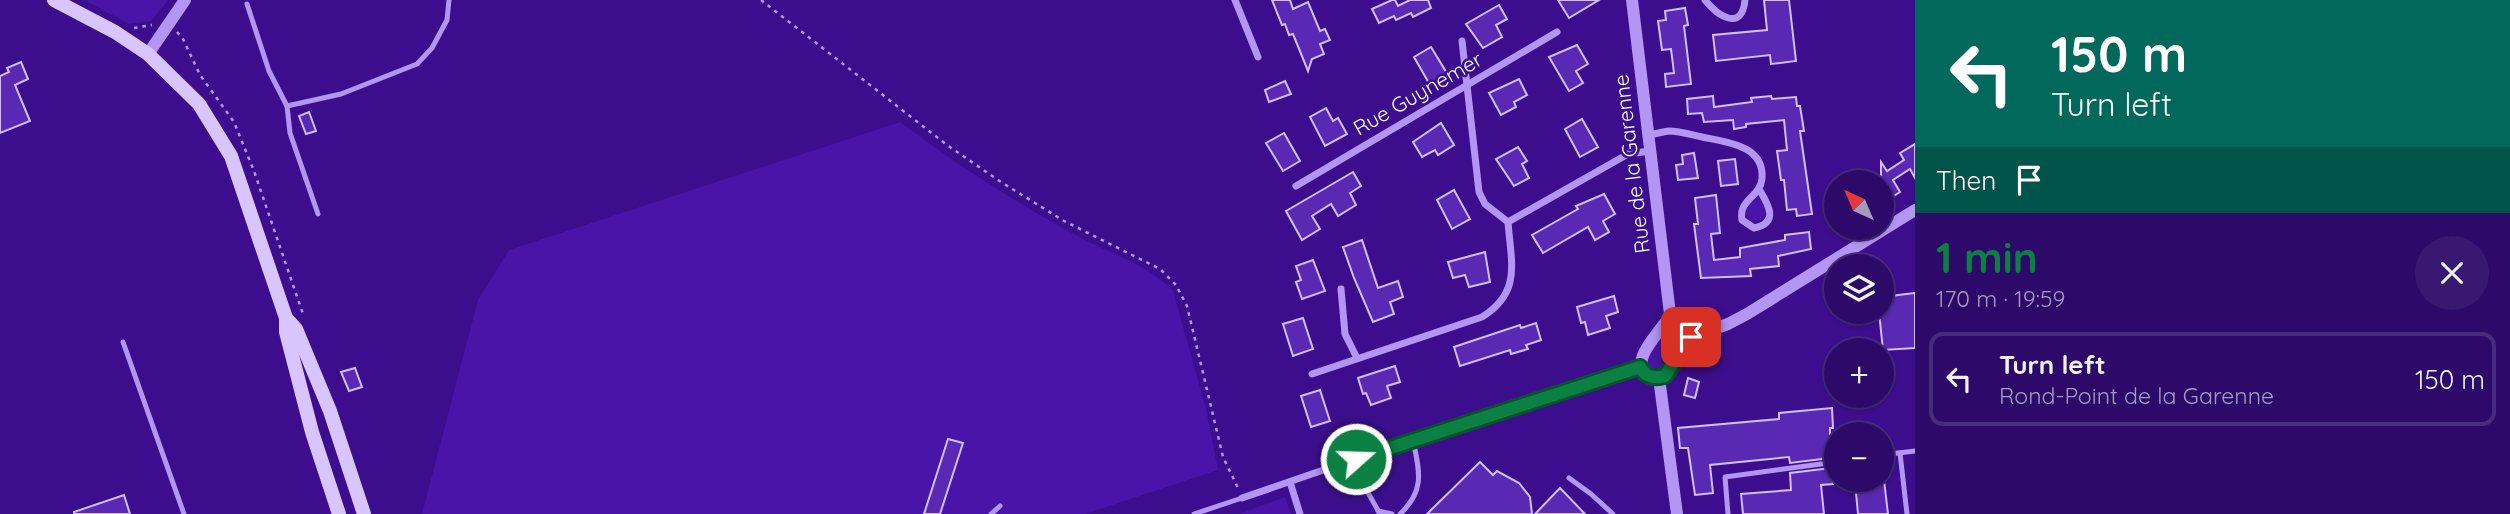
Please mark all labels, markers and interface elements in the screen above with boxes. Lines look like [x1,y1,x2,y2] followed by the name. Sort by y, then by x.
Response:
[2051,23,2187,84] text: 150 m
[1936,28,2027,119] icon: left
[1348,46,1487,141] street label: Rue Guynemer
[1607,73,1655,255] street label: Rue de la Garenne
[2051,84,2172,124] text: Turn left
[2010,161,2048,199] icon: arrive
[1936,164,1996,197] text: Then
[1824,170,1894,240] north arrow
[1824,170,1894,492] map controls
[1936,231,2038,284] text: 1 min
[2415,236,2489,310] button: close
[1824,254,1894,324] button: layers
[1936,284,2065,313] text: 170 m · 19:59
[1661,307,1721,367] pin
[1672,318,1710,356] icon: arrive
[1824,338,1894,408] button: +
[1999,348,2106,381] text: Turn left
[1940,360,1978,398] icon: left
[2415,363,2485,396] text: 150 m
[1999,381,2274,410] text: Rond-Point de la Garenne
[1319,422,1393,496] position arrow
[1824,422,1894,492] button: −

